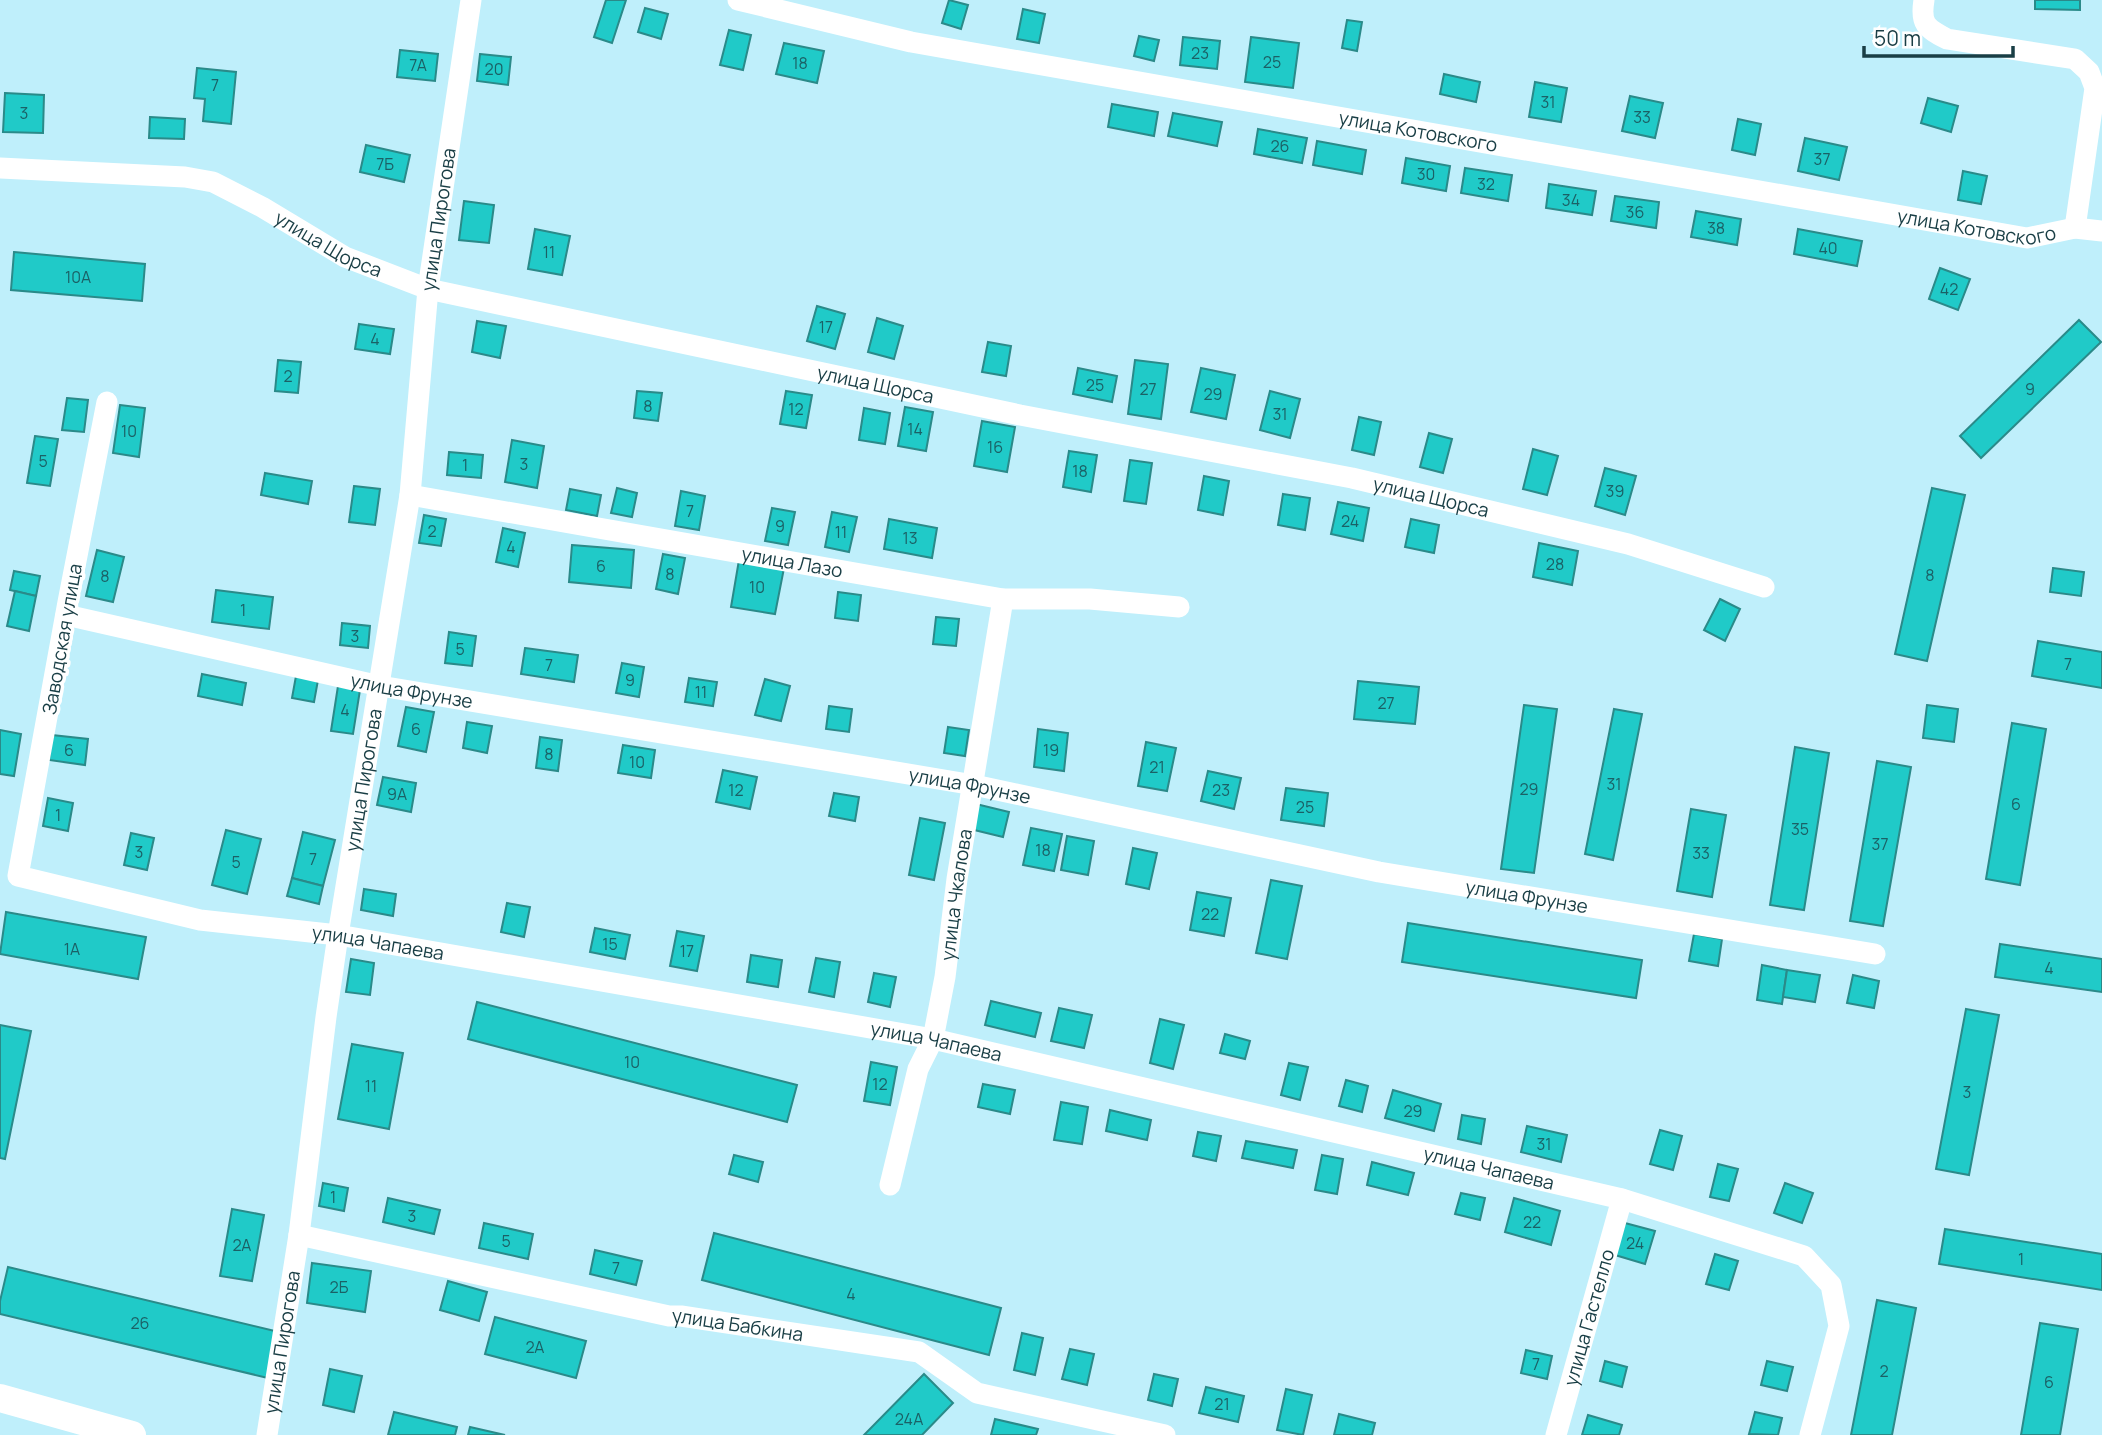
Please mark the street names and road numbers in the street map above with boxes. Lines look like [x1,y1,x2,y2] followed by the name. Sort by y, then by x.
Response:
[1337,104,1500,158] street label: улица Котовского
[415,146,462,293] street label: улица Пирогова
[1895,202,2058,251] street label: улица Котовского
[270,205,386,283] street label: улица Щорса
[815,359,936,409] street label: улица Щорса
[1370,470,1492,523] street label: улица Щорса
[740,540,845,584] street label: улица Лазо
[36,561,88,717] street label: Заводская улица
[348,667,475,714] street label: улица Фрунзе
[339,707,388,854] street label: улица Пирогова
[907,761,1033,810] street label: улица Фрунзе
[934,827,978,962] street label: улица Чкалова
[1463,873,1590,919] street label: улица Фрунзе
[311,919,446,966] street label: улица Чапаева
[869,1015,1005,1068] street label: улица Чапаева
[1421,1140,1557,1196] street label: улица Чапаева
[1557,1246,1620,1389] street label: улица Гастелло
[258,1269,306,1416] street label: улица Пирогова
[672,1303,805,1347] street label: улица Бабкина

